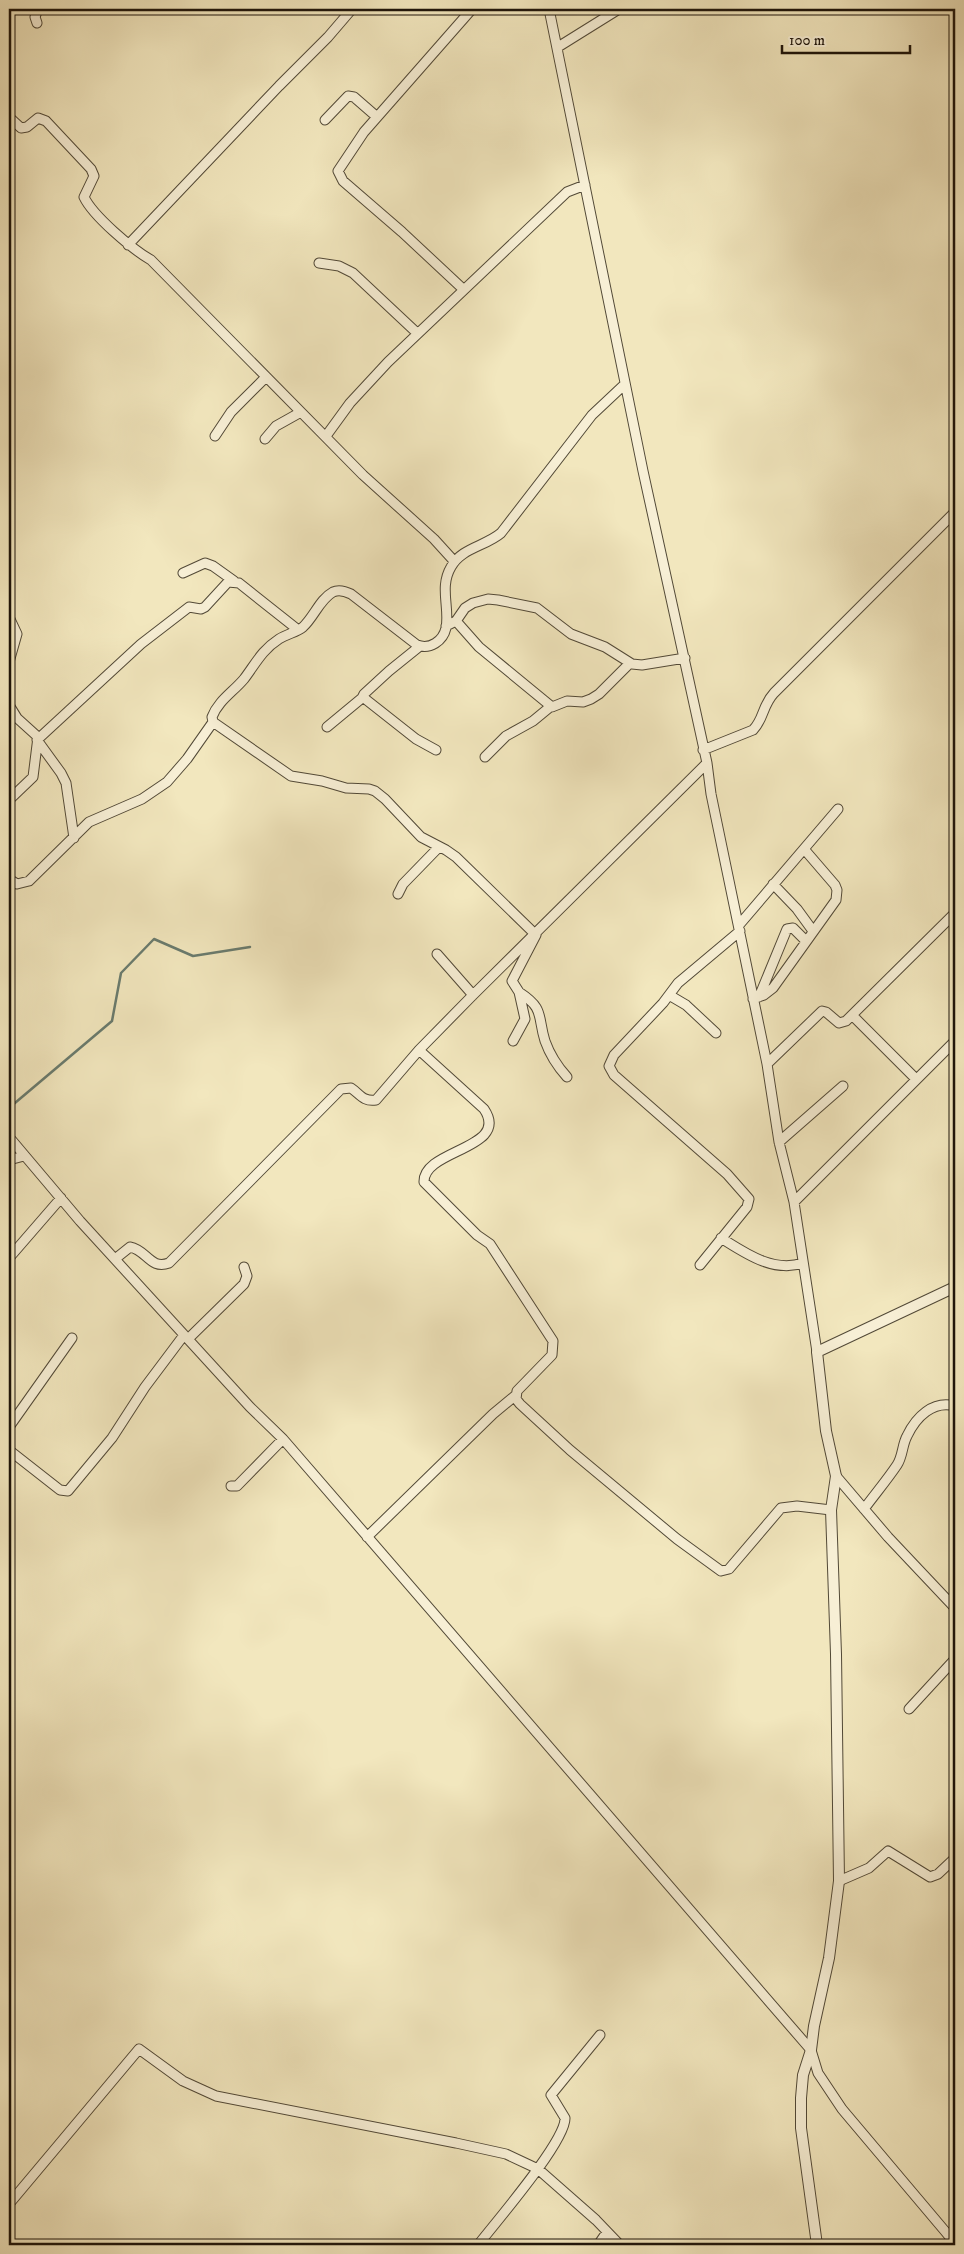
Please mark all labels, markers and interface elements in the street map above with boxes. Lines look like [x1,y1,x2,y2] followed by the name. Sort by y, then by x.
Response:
[782,22,909,54] scale bar
[789,31,825,50] text: 100 m

